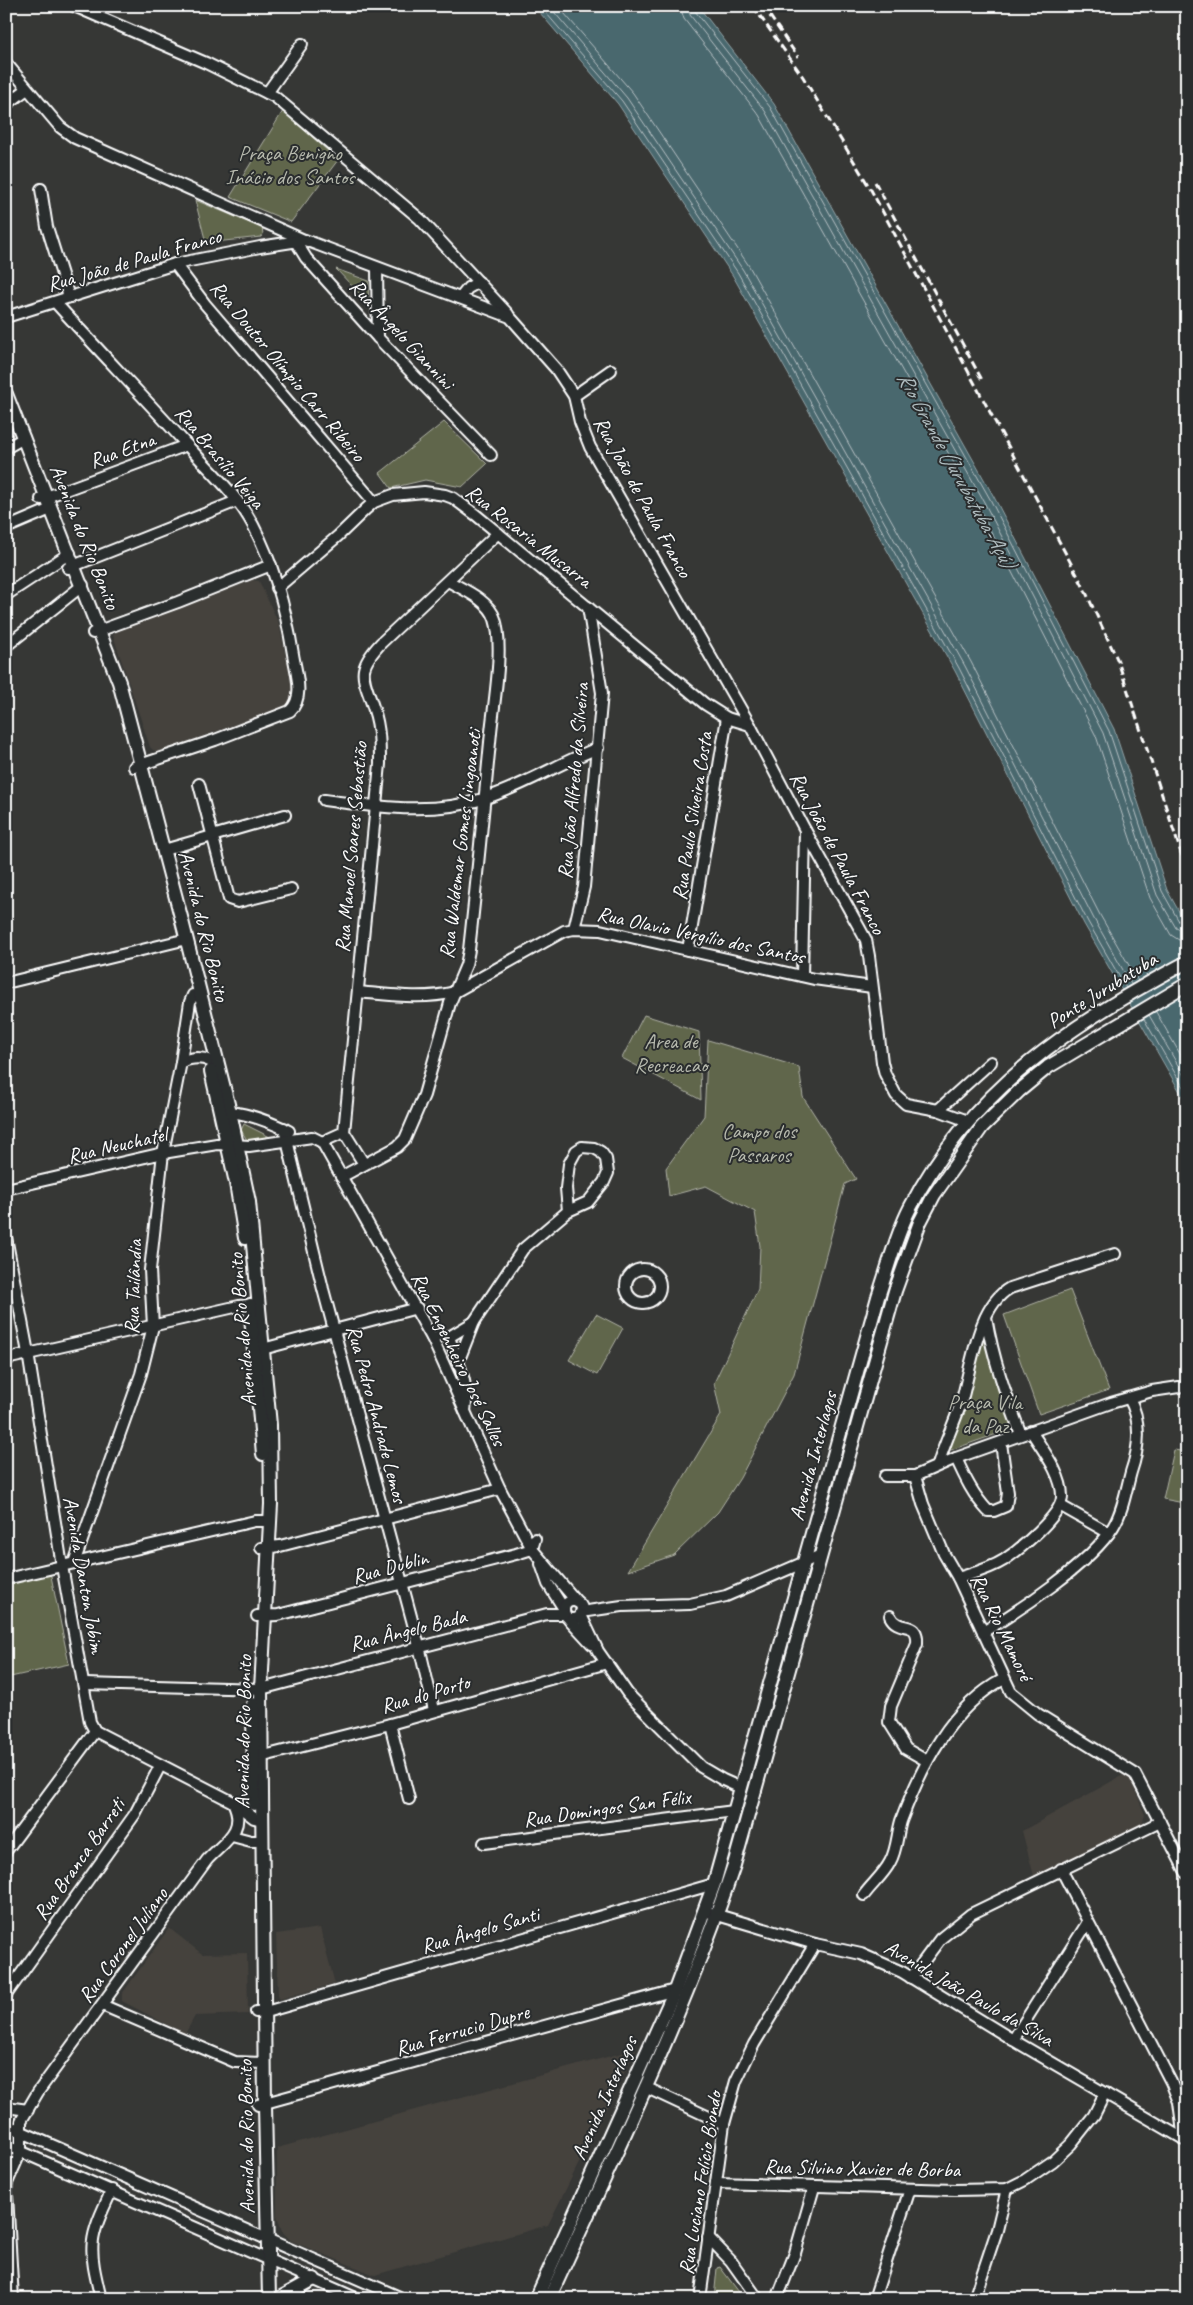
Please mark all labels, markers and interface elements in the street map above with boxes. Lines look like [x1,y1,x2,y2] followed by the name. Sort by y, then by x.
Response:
[226,140,356,190] park label: Praça Benigno Inácio dos Santos
[44,222,226,297] street label: Rua João de Paula Franco
[344,273,462,397] street label: Rua Ângelo Giannini
[205,275,372,468] street label: Rua Doutor Olímpio Carr Ribeiro
[891,367,1024,576] water label: Rio Grande (Jurubatuba-Açú)
[169,400,272,515] street label: Rua Brasílio Veiga
[588,412,699,583] street label: Rua João de Paula Franco
[86,425,161,474] street label: Rua Etna
[44,461,126,615] street label: Avenida do Rio Bonito
[461,479,599,595] street label: Rua Rosaria Musarra
[551,680,595,880] street label: Rua João Alfredo da Silveira
[433,725,487,960] street label: Rua Waldemar Gomes Lingoanoti
[666,729,718,902] street label: Rua Paulo Silveira Costa
[329,739,373,953] street label: Rua Manoel Soares Sebastião
[784,767,892,940] street label: Rua João de Paula Franco
[173,848,236,1005] street label: Avenida do Rio Bonito
[595,900,809,970] street label: Rua Olavio Vergílio dos Santos
[1042,945,1163,1034] street label: Ponte Jurubatuba
[635,1028,710,1078] park label: Area de Recreacao
[722,1118,798,1168] park label: Campo dos Passaros
[65,1120,173,1169] street label: Rua Neuchatel
[118,1238,148,1335] street label: Rua Tailândia
[222,1251,262,1408] street label: Avenida do Rio Bonito
[406,1268,513,1452] street label: Rua Engenheiro José Salles
[341,1322,414,1508] street label: Rua Pedro Andrade Lemos
[783,1387,843,1523] street label: Avenida Interlagos
[948,1389,1025,1439] park label: Praça Vila da Paz
[57,1494,111,1657] street label: Avenida Danton Jobim
[349,1544,432,1590] street label: Rua Dublin
[965,1569,1040,1688] street label: Rua Rio Mamoré
[347,1603,471,1657] street label: Rua Ângelo Bada
[229,1653,257,1809] street label: Avenida do Rio Bonito
[378,1668,475,1719] street label: Rua do Porto
[522,1783,694,1833] street label: Rua Domingos San Félix
[27,1791,132,1925] street label: Rua Branca Barreti
[72,1881,175,2008] street label: Rua Coronel Juliano
[418,1900,545,1959] street label: Rua Ângelo Santi
[880,1934,1060,2053] street label: Avenida João Paulo da Silva
[392,1998,533,2062] street label: Rua Ferrucio Dupre
[565,2031,644,2164] street label: Avenida Interlagos
[232,2058,260,2214] street label: Avenida do Rio Bonito
[673,2087,728,2276] street label: Rua Luciano Felício Biondo
[764,2153,962,2183] street label: Rua Silvino Xavier de Borba

